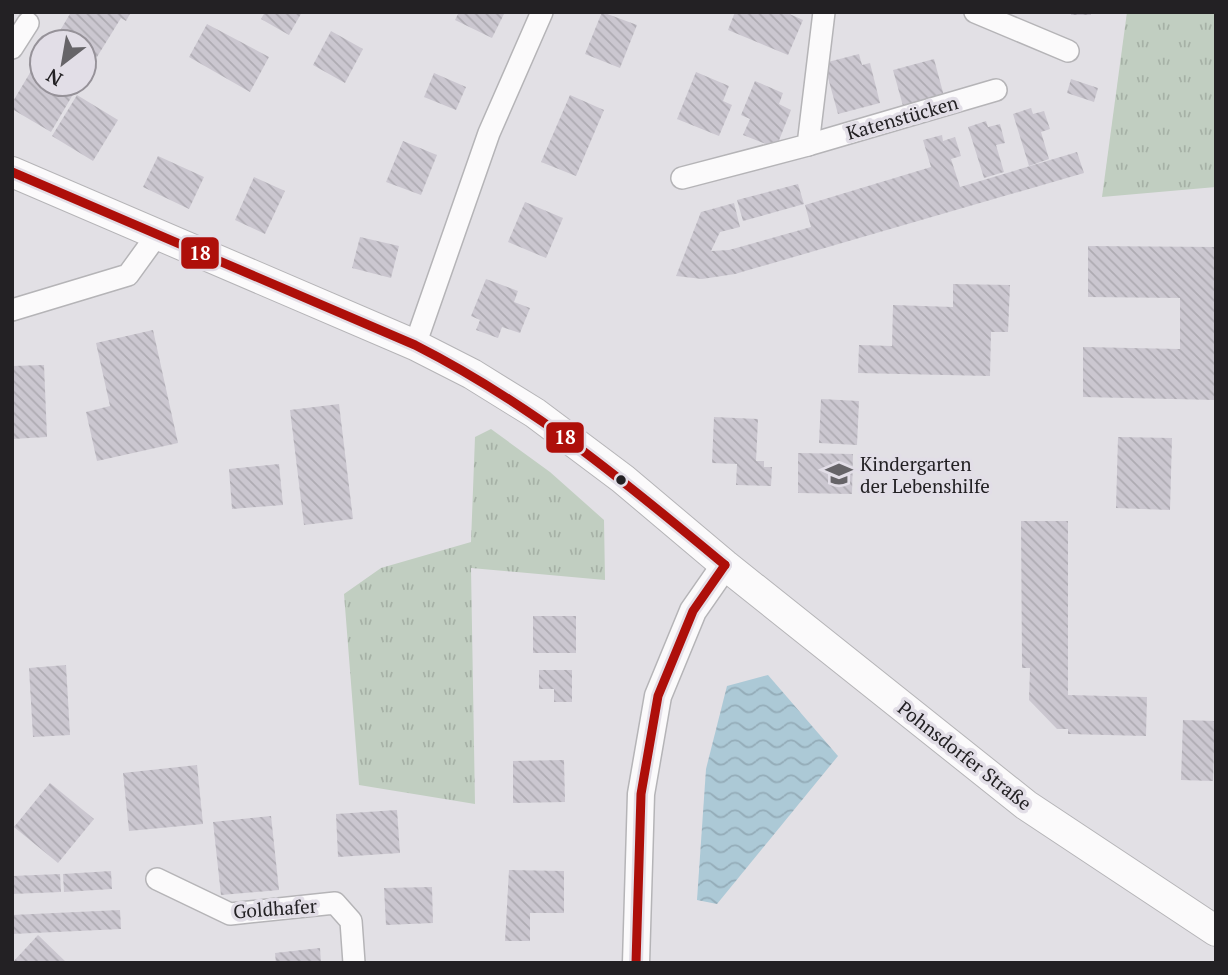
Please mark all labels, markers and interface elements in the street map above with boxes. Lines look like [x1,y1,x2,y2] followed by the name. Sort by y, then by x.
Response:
[28,28,98,98] north arrow
[41,63,67,92] text: N
[843,89,961,145] street label: Katenstücken
[180,236,220,270] line badge: 18
[189,240,211,265] text: 18
[545,421,585,454] line badge: 18
[554,424,576,449] text: 18
[860,451,990,498] place label: Kindergarten der Lebenshilfe
[824,459,854,489] school or university icon: Kindergarten der Lebenshilfe
[614,473,628,487] unlabelled marker
[893,695,1037,815] street label: Pohnsdorfer Straße
[232,893,318,923] street label: Goldhafer

